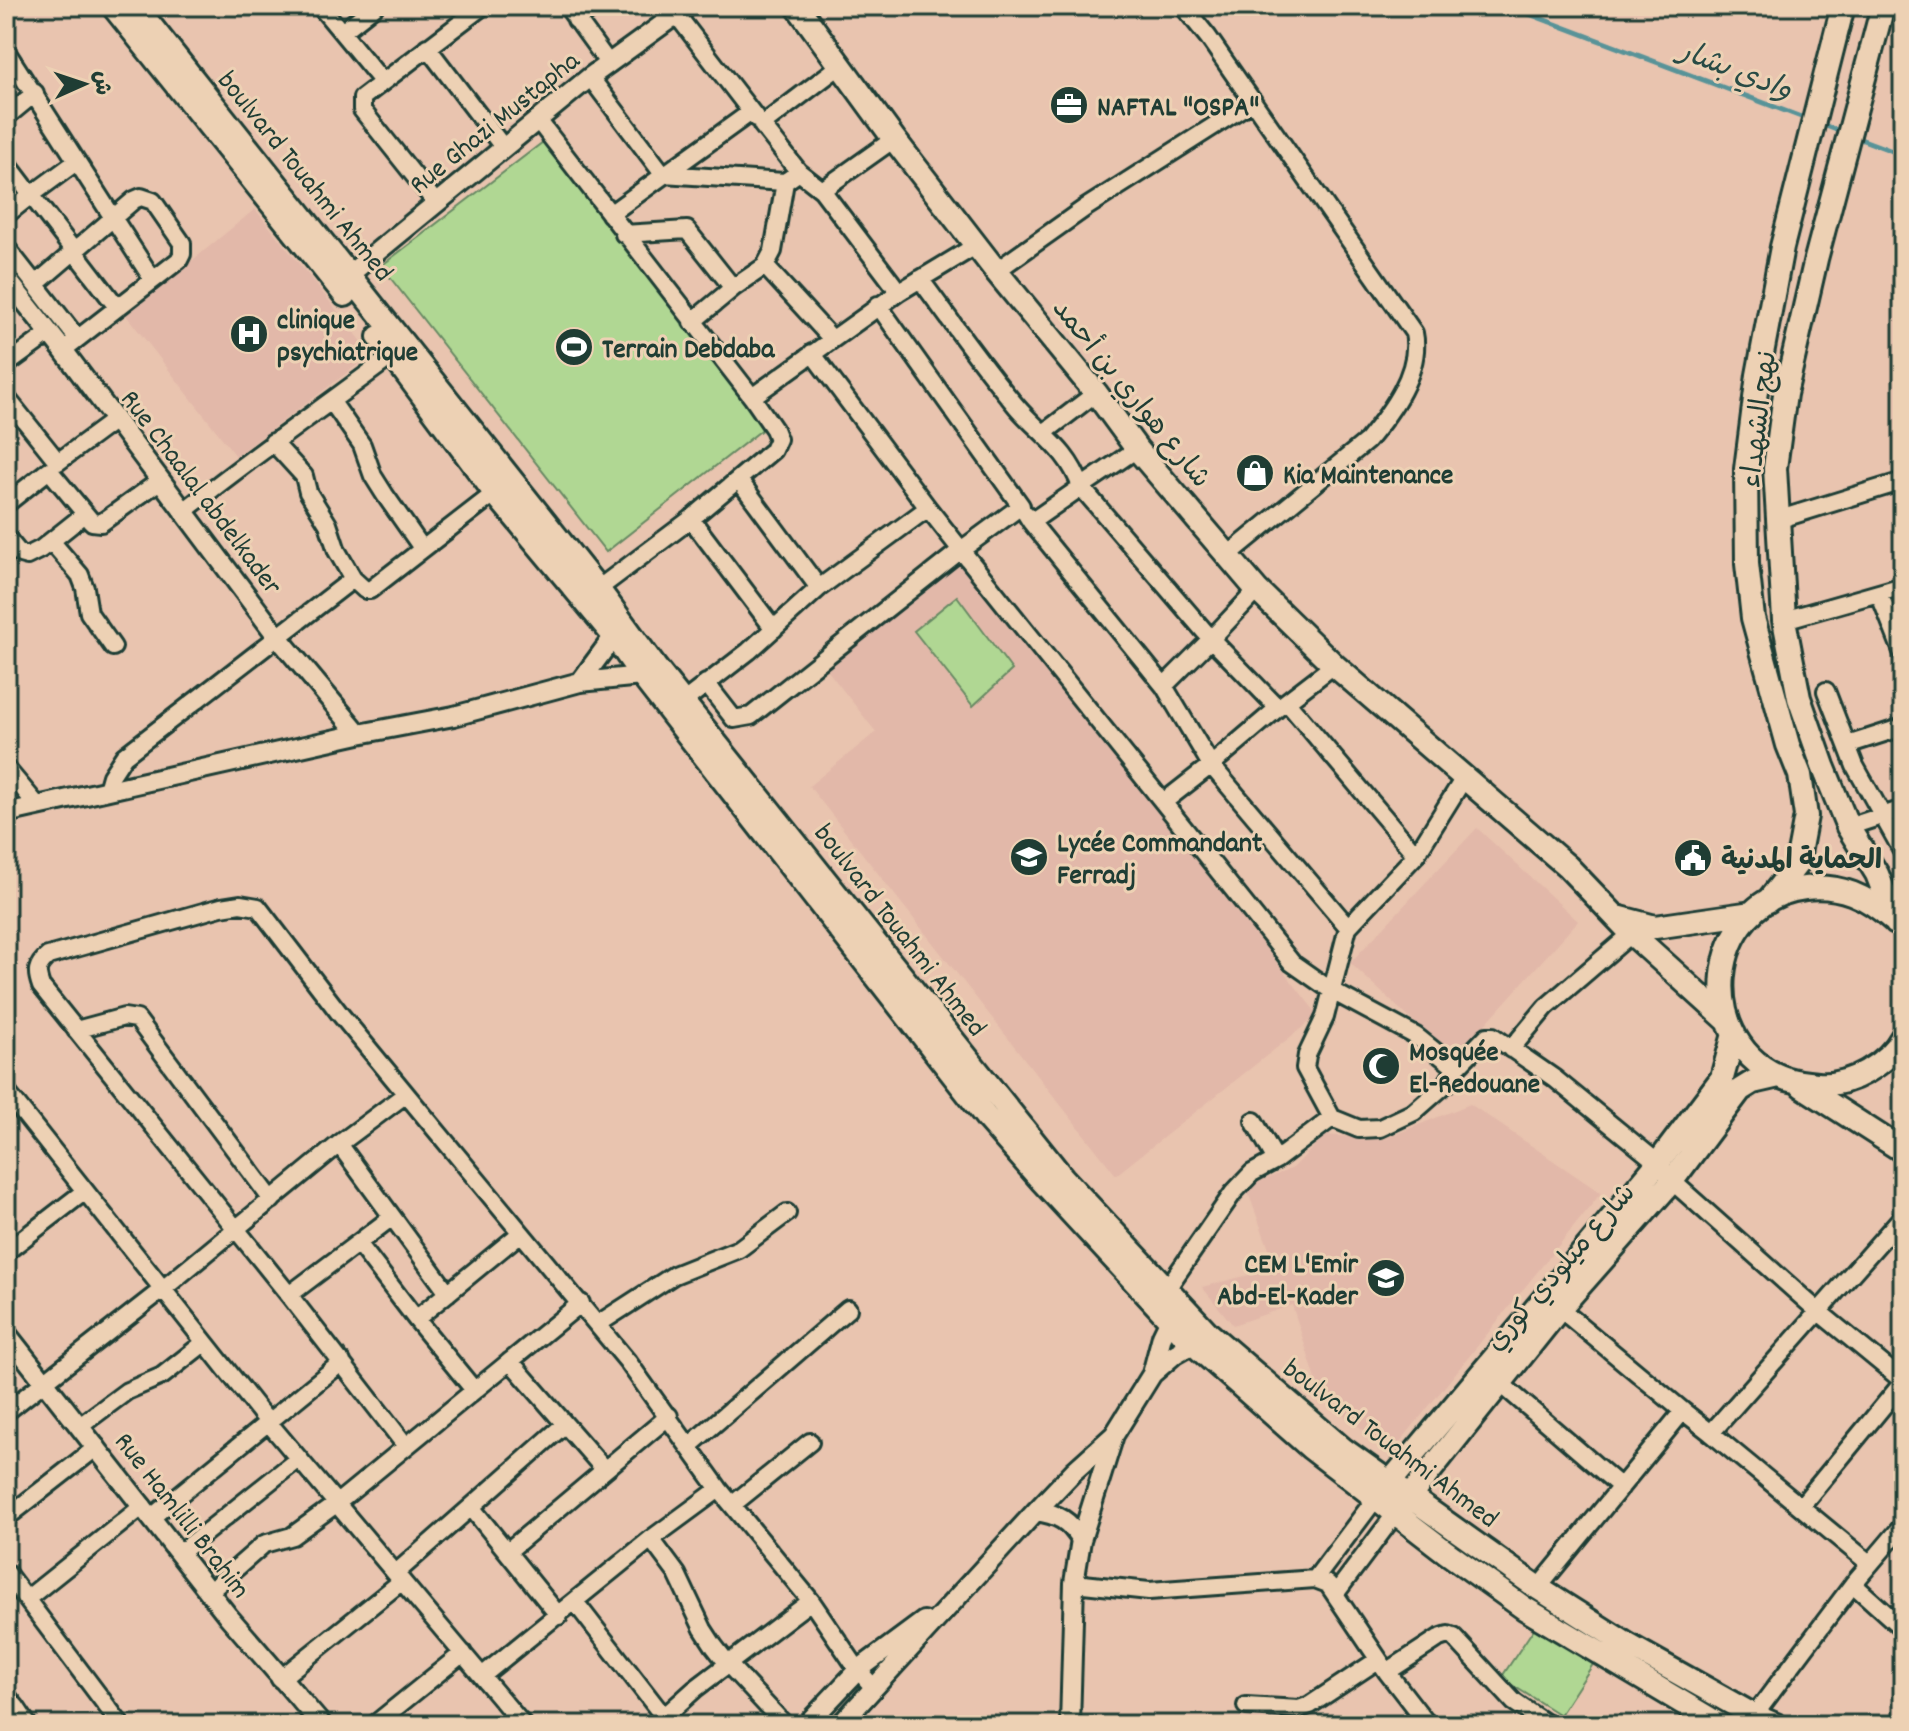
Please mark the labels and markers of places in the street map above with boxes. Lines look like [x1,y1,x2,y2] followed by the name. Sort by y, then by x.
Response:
[1048,84,1090,126] office icon: NAFTAL "OSPA"
[1097,90,1259,130] place label: NAFTAL "OSPA"
[277,303,418,375] place label: clinique psychiatrique
[228,313,270,355] hospital icon: clinique psychiatrique
[553,326,595,368] sports icon: Terrain Debdaba
[602,332,775,372] place label: Terrain Debdaba
[1234,452,1276,494] shop icon: Kia Maintenance
[1283,458,1453,498] place label: Kia Maintenance
[1057,826,1263,898] place label: Lycée Commandant Ferradj
[1008,836,1050,878] school or university icon: Lycée Commandant Ferradj
[1672,837,1714,879] public building icon: الحماية المدنية
[1721,843,1882,883] place label: الحماية المدنية
[1409,1035,1540,1107] place label: Mosquée El-Redouane
[1360,1045,1402,1087] mosque icon: Mosquée El-Redouane
[1217,1247,1359,1319] place label: CEM L'Emir Abd-El-Kader
[1365,1257,1407,1299] school or university icon: CEM L'Emir Abd-El-Kader

